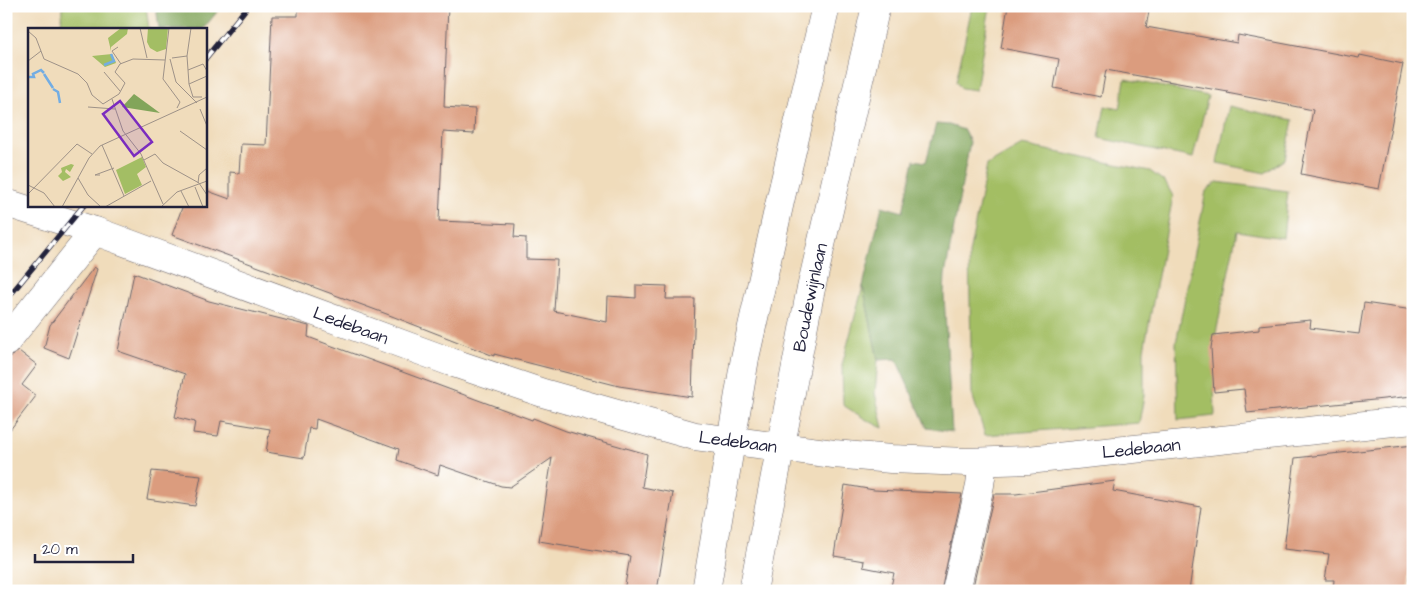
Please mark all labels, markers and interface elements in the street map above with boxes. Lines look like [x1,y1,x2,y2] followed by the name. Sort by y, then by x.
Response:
[28,28,206,206] inset map
[786,241,834,354] street label: Boudewijnlaan
[310,300,392,350] street label: Ledebaan
[697,424,779,459] street label: Ledebaan
[1101,432,1182,465] street label: Ledebaan
[35,532,132,564] scale bar
[42,539,78,560] text: 20 m

